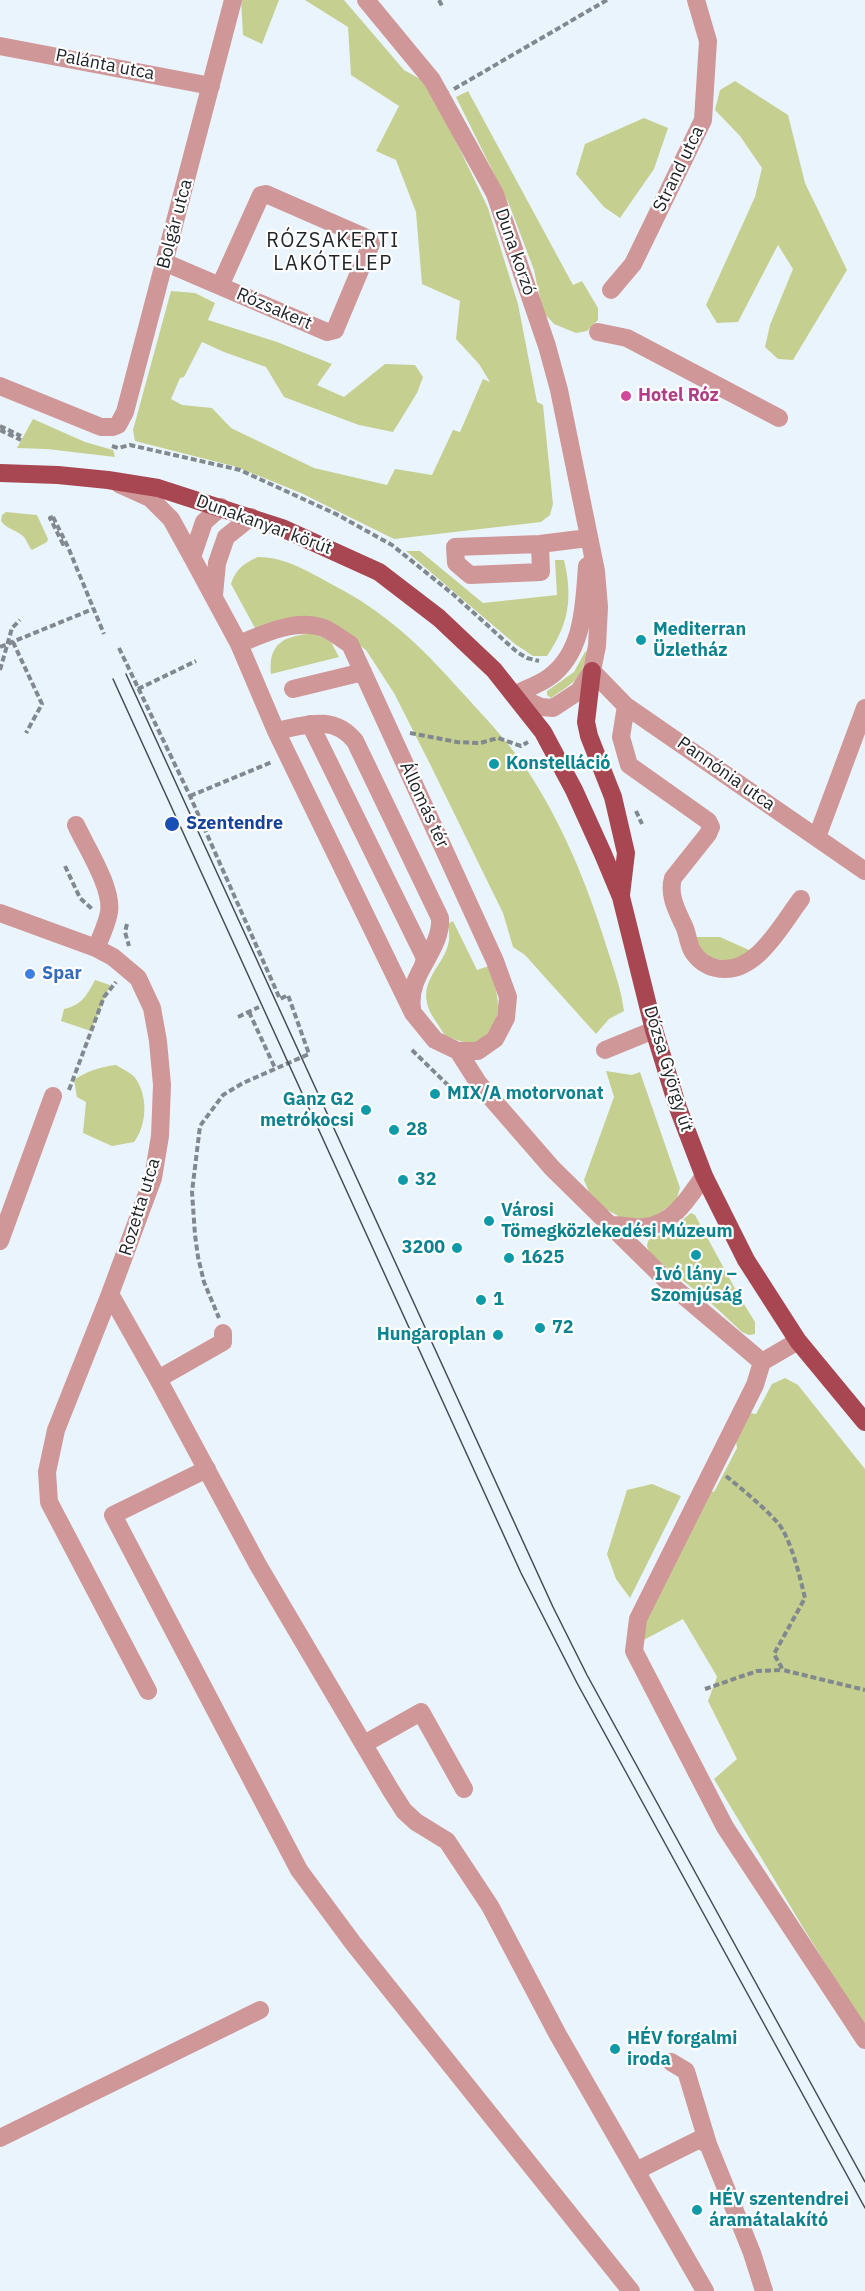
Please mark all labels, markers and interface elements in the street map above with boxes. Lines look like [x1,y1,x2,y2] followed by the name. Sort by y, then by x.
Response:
[54,45,156,85] street label: Palánta utca
[649,122,709,216] street label: Strand utca
[153,177,197,271] street label: Bolgár utca
[490,206,540,298] street label: Duna korzó
[266,229,400,276] district label: RÓZSAKERTI LAKÓTELEP
[233,283,315,335] street label: Rózsakert
[638,385,719,407] place label: Hotel Róz
[619,389,633,403] marker: Hotel Róz
[193,490,335,560] street label: Dunakanyar körút
[653,619,746,662] place label: Mediterran Üzletház
[634,633,648,647] marker: Mediterran Üzletház
[673,732,779,816] street label: Pannónia utca
[506,753,610,775] place label: Konstelláció
[487,757,501,771] marker: Konstelláció
[395,759,453,851] street label: Állomás tér
[186,813,283,835] place label: Szentendre
[163,815,181,833] marker: Szentendre
[42,963,82,985] place label: Spar
[23,967,37,981] marker: Spar
[639,1004,697,1134] street label: Dózsa György út
[447,1083,604,1105] place label: MIX/A motorvonat
[428,1087,442,1101] marker: MIX/A motorvonat
[260,1089,354,1132] place label: Ganz G2 metrókocsi
[359,1103,373,1117] marker: Ganz G2 metrókocsi
[406,1119,428,1141] place label: 28
[387,1123,401,1137] marker: 28
[115,1156,165,1258] street label: Rozetta utca
[415,1169,437,1191] place label: 32
[396,1173,410,1187] marker: 32
[501,1200,732,1242] place label: Városi Tömegközlekedési Múzeum
[482,1214,496,1228] marker: Városi Tömegközlekedési Múzeum
[402,1237,445,1259] place label: 3200
[450,1241,464,1255] marker: 3200
[521,1247,564,1269] place label: 1625
[689,1248,703,1262] marker: Ivó lány – Szomjúság
[502,1251,516,1265] marker: 1625
[650,1264,742,1306] place label: Ivó lány – Szomjúság
[493,1289,504,1311] place label: 1
[474,1293,488,1307] marker: 1
[552,1317,574,1339] place label: 72
[533,1321,547,1335] marker: 72
[377,1324,486,1346] place label: Hungaroplan
[491,1328,505,1342] marker: Hungaroplan
[627,2028,737,2070] place label: HÉV forgalmi iroda
[608,2042,622,2056] marker: HÉV forgalmi iroda
[709,2189,849,2232] place label: HÉV szentendrei áramátalakító
[690,2203,704,2217] marker: HÉV szentendrei áramátalakító

